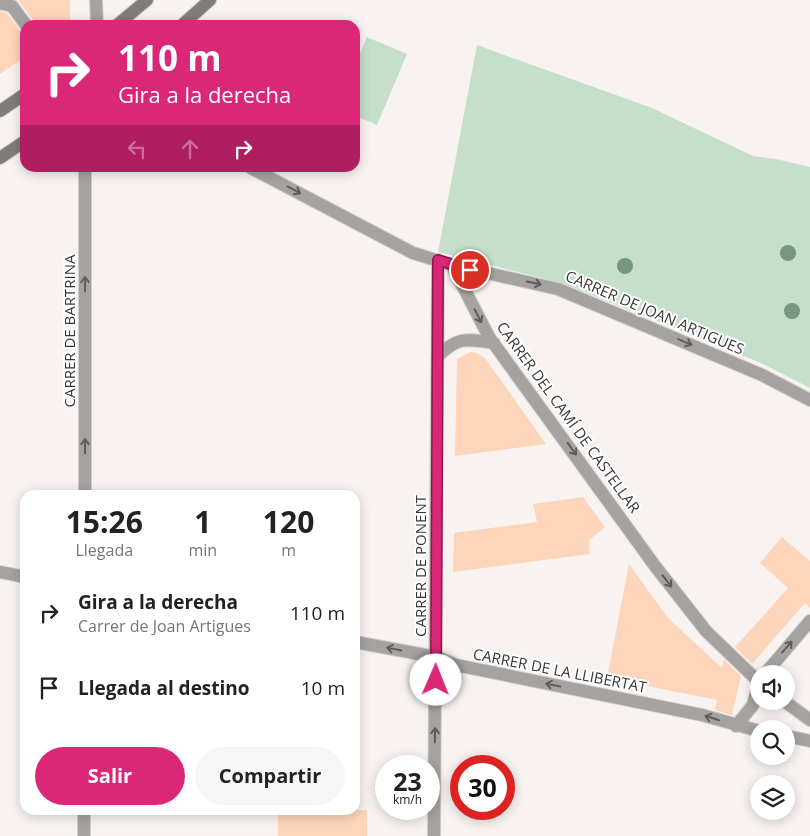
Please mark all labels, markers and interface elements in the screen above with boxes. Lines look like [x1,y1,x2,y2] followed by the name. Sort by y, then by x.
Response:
[118,34,222,81] text: 110 m
[35,40,100,105] icon: right
[118,79,291,109] text: Gira a la derecha
[123,135,151,163] icon: left
[176,135,204,163] icon: ahead
[229,135,257,163] icon: right
[286,186,301,195] one-way arrow
[449,249,491,291] pin
[59,254,79,407] street label: CARRER DE BARTRINA
[456,256,484,284] icon: arrive
[563,265,747,359] street label: CARRER DE JOAN ARTIGUES
[80,276,90,292] one-way arrow
[526,279,542,289] one-way arrow
[474,308,483,323] one-way arrow
[493,317,646,517] street label: CARRER DEL CAMÍ DE CASTELLAR
[677,338,692,348] one-way arrow
[80,439,90,455] one-way arrow
[566,442,577,455] one-way arrow
[410,494,430,637] street label: CARRER DE PONENT
[66,501,143,542] text: 15:26
[194,501,211,542] text: 1
[263,501,314,542] text: 120
[75,539,133,561] text: Llegada
[189,539,217,561] text: min
[281,539,296,561] text: m
[661,574,672,587] one-way arrow
[78,589,238,615] text: Gira a la derecha
[35,599,63,627] icon: right
[290,600,345,626] text: 110 m
[78,615,251,637] text: Carrer de Joan Artigues
[782,641,793,654] one-way arrow
[472,643,649,697] street label: CARRER DE LA LLIBERTAT
[387,644,403,654] one-way arrow
[409,653,461,705] position arrow
[750,665,795,820] map controls
[750,665,795,710] button: sound
[35,674,63,702] icon: arrive
[78,675,250,701] text: Llegada al destino
[301,675,345,701] text: 10 m
[545,679,561,689] one-way arrow
[704,713,720,722] one-way arrow
[750,720,795,765] button: search
[430,727,440,744] one-way arrow
[35,747,185,805] button: Salir
[195,747,345,805] button: Compartir
[450,755,515,820] speed limit sign: 30
[393,764,422,798] text: 23
[750,775,795,820] button: layers
[393,791,422,808] text: km/h

